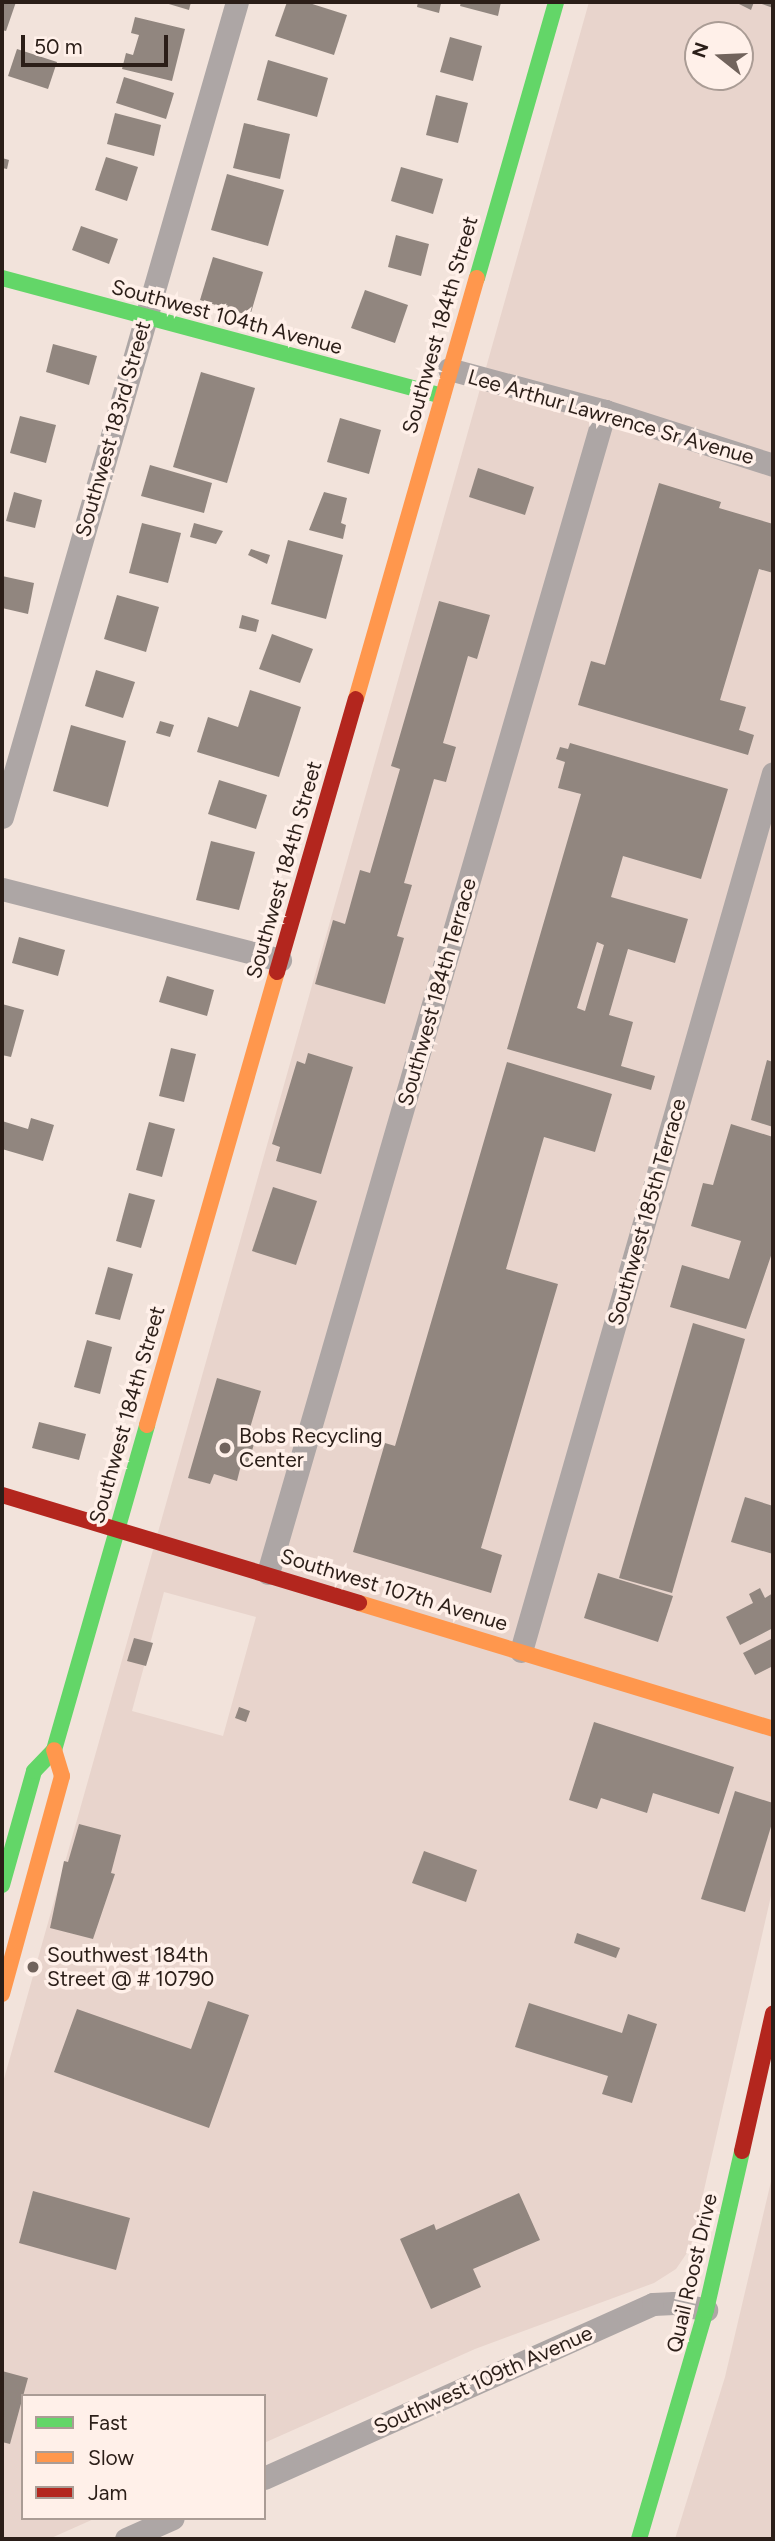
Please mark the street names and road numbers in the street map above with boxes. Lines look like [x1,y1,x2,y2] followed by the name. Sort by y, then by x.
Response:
[397,213,483,437] street label: Southwest 184th Street
[109,274,345,360] street label: Southwest 104th Avenue
[70,318,156,540] street label: Southwest 183rd Street
[465,364,757,470] street label: Lee Arthur Lawrence Sr Avenue
[241,758,327,982] street label: Southwest 184th Street
[392,875,482,1109] street label: Southwest 184th Terrace
[603,1096,691,1328] street label: Southwest 185th Terrace
[84,1303,170,1527] street label: Southwest 184th Street
[277,1543,511,1637] street label: Southwest 107th Avenue
[661,2191,723,2355] street label: Quail Roost Drive
[370,2320,596,2440] street label: Southwest 109th Avenue

